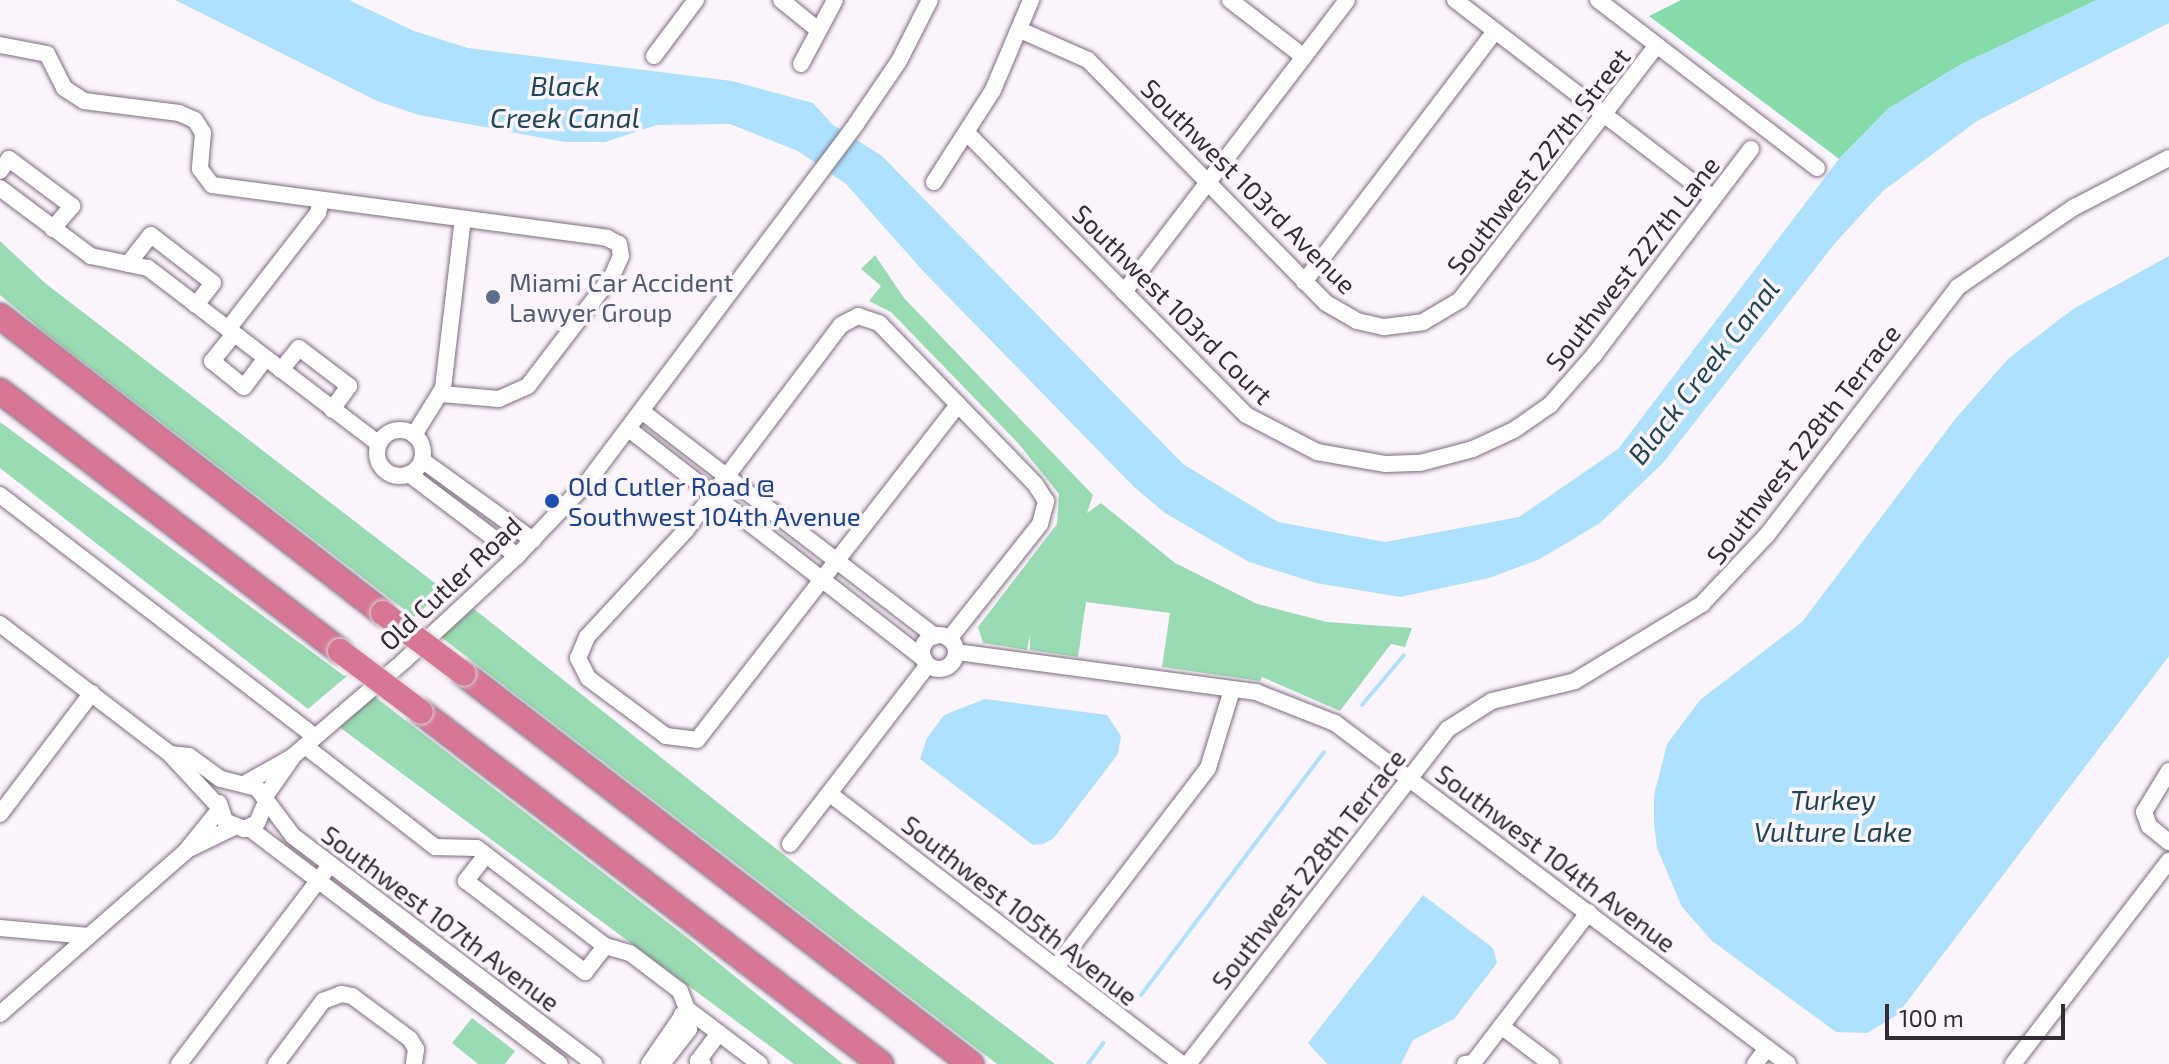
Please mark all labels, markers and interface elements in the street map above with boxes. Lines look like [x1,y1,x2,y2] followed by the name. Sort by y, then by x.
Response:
[1440,41,1636,281] street label: Southwest 227th Street
[490,68,640,134] water label: Black Creek Canal
[1135,72,1363,300] street label: Southwest 103rd Avenue
[1539,150,1725,376] street label: Southwest 227th Lane
[1067,198,1279,410] street label: Southwest 103rd Court
[509,266,735,328] place label: Miami Car Accident Lawyer Group
[1620,272,1786,470] water label: Black Creek Canal
[484,288,502,306] marker: Miami Car Accident Lawyer Group
[1699,317,1907,571] street label: Southwest 228th Terrace
[568,470,861,532] place label: Old Cutler Road @ Southwest 104th Avenue
[543,492,561,510] marker: Old Cutler Road @ Southwest 104th Avenue
[372,509,528,657] street label: Old Cutler Road
[1204,742,1412,996] street label: Southwest 228th Terrace
[1429,757,1683,959] street label: Southwest 104th Avenue
[1754,782,1912,848] water label: Turkey Vulture Lake
[896,808,1144,1012] street label: Southwest 105th Avenue
[316,818,566,1018] street label: Southwest 107th Avenue
[1889,988,2069,1038] scale bar
[1899,1003,1964,1032] text: 100 m

